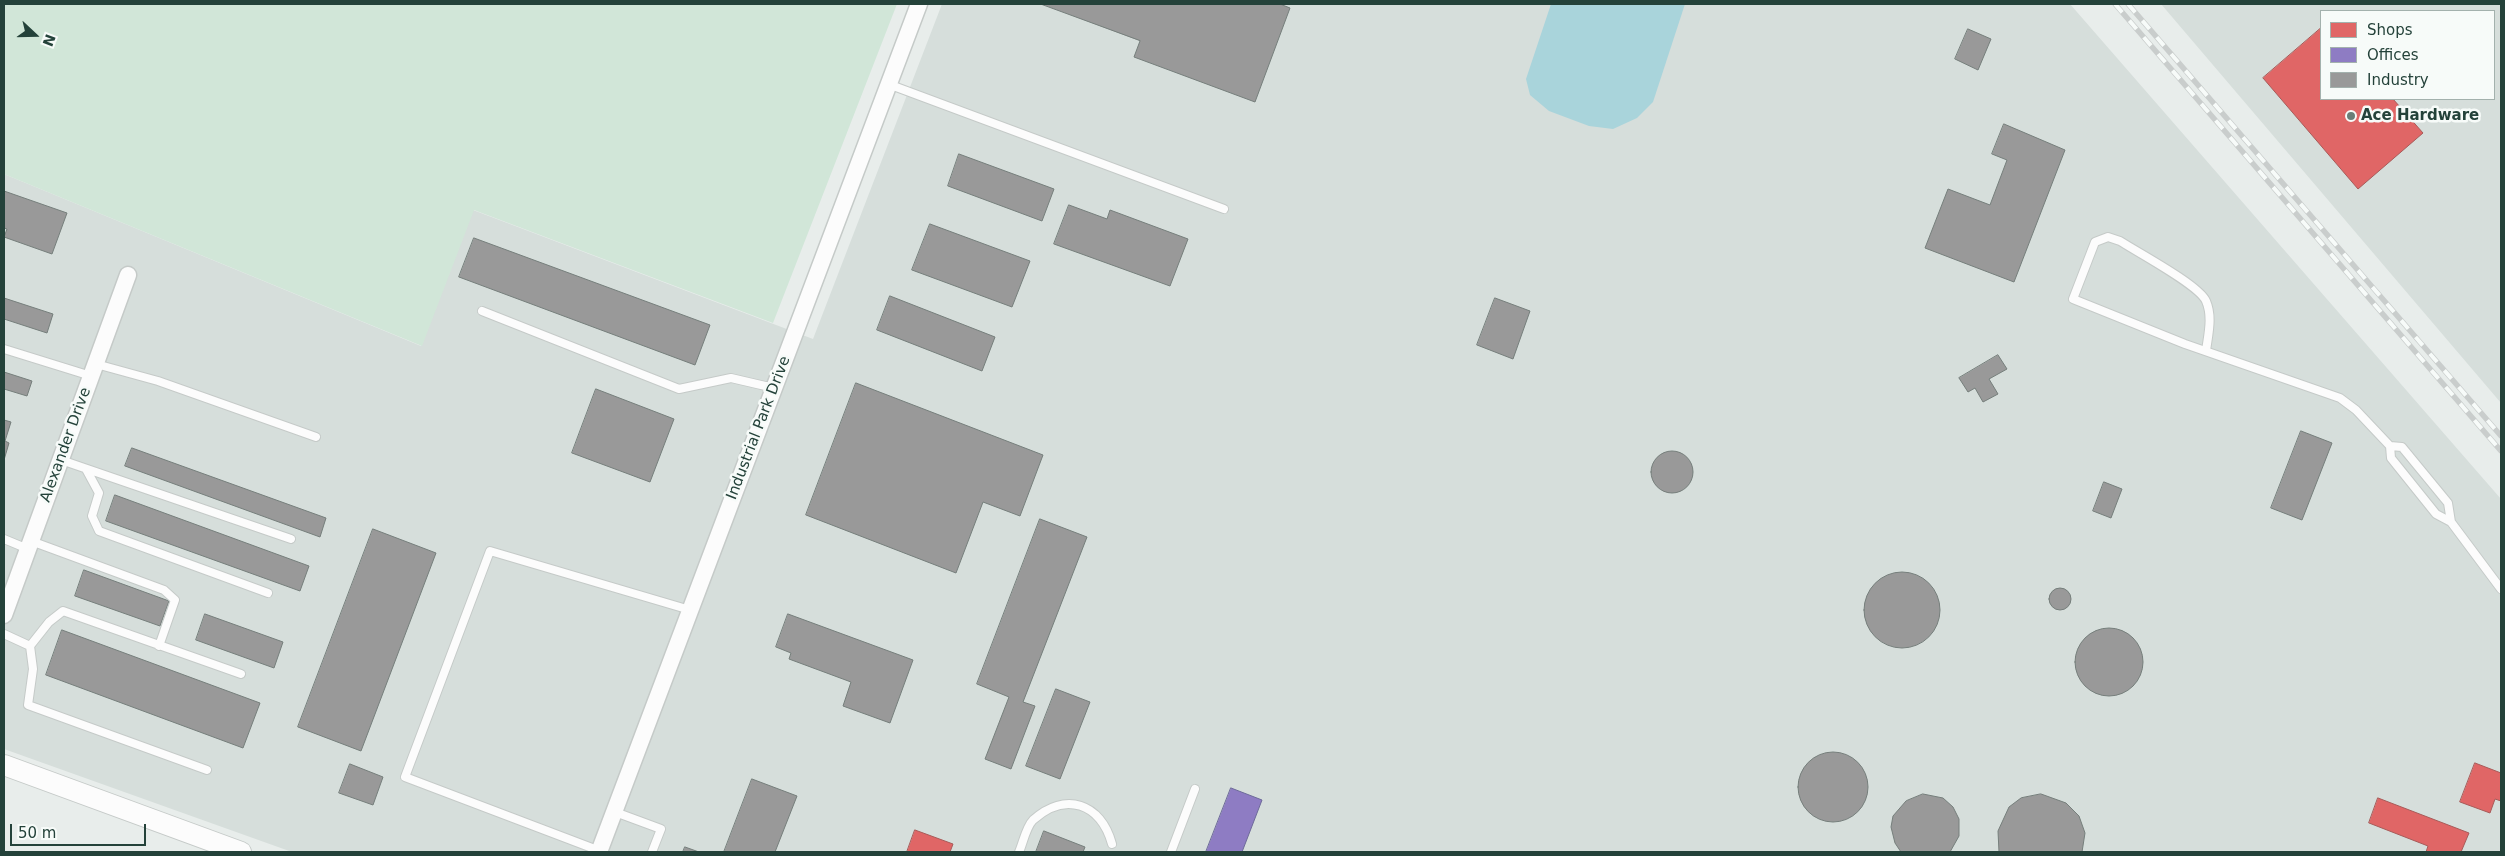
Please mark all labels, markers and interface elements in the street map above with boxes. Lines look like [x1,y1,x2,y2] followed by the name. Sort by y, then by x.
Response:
[10,10,60,60] north arrow
[2320,10,2495,100] legend
[2367,21,2413,39] text: Shops
[39,32,59,49] text: N
[2367,46,2419,64] text: Offices
[2367,71,2429,89] text: Industry
[2361,107,2479,125] place label: Ace Hardware
[2345,110,2357,122] marker: Ace Hardware
[723,354,795,502] street label: Industrial Park Drive
[37,385,95,505] street label: Alexander Drive
[12,814,149,846] scale bar
[18,824,56,842] text: 50 m

